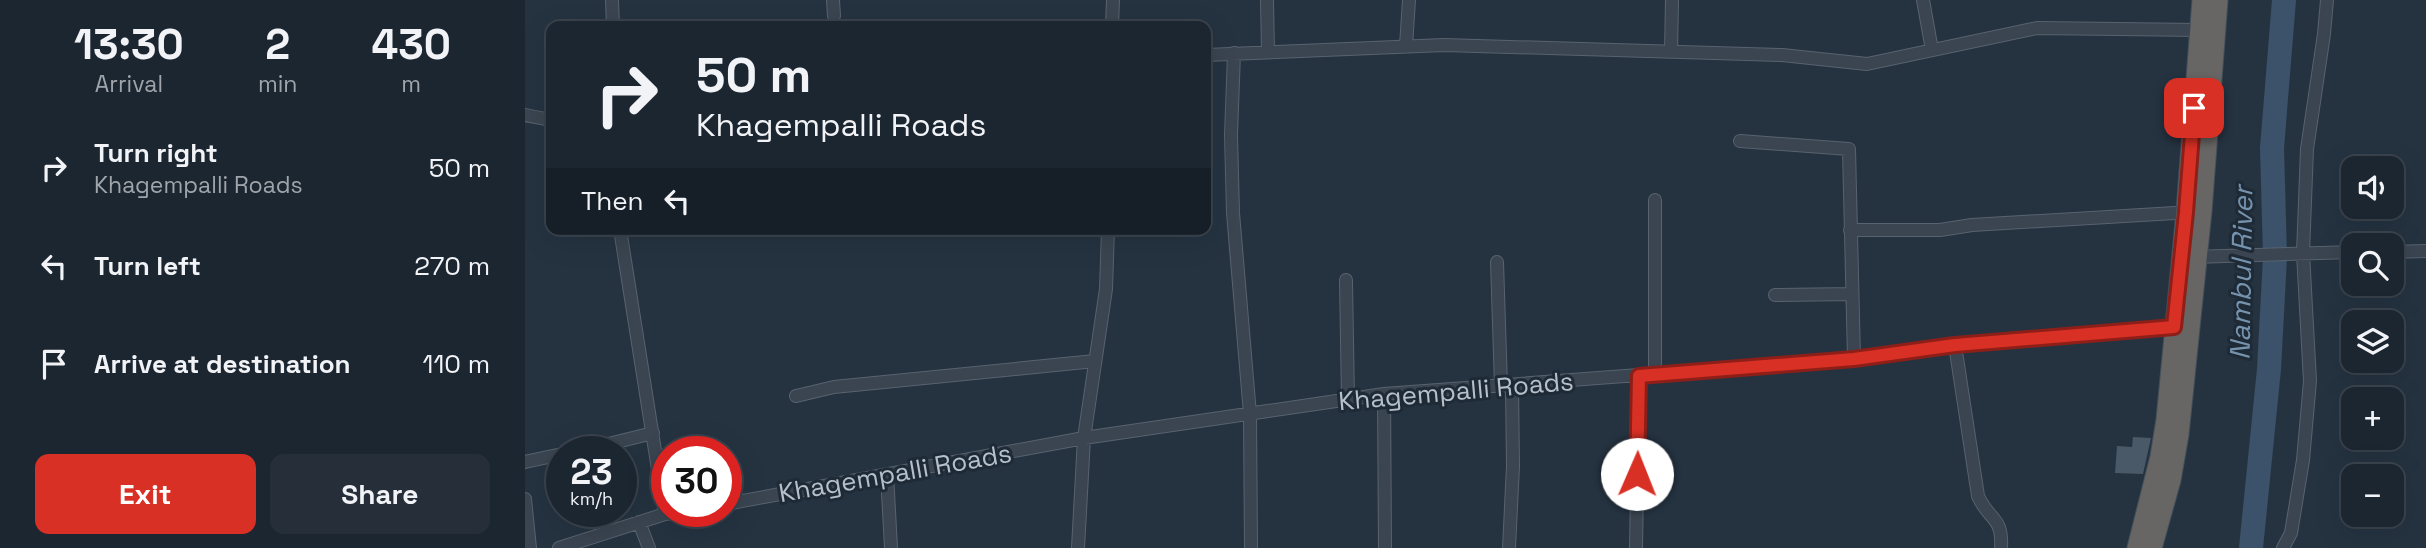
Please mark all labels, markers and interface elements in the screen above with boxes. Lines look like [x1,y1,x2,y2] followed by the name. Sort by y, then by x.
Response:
[74,18,184,71] text: 13:30
[265,18,290,71] text: 2
[371,18,451,71] text: 430
[696,44,811,106] text: 50 m
[581,49,672,140] icon: right
[95,69,163,99] text: Arrival
[258,69,297,99] text: min
[401,69,421,99] text: m
[2164,78,2224,138] pin
[2175,89,2213,127] icon: arrive
[696,105,986,145] text: Khagempalli Roads
[94,136,218,170] text: Turn right
[35,149,73,187] icon: right
[429,151,490,185] text: 50 m
[2341,156,2404,527] map controls
[2341,156,2404,219] button: sound
[94,170,303,200] text: Khagempalli Roads
[658,182,696,220] icon: left
[2221,182,2261,360] water label: Nambul River
[581,184,644,218] text: Then
[2341,233,2404,296] button: search
[35,247,73,285] icon: left
[94,249,201,283] text: Turn left
[414,249,490,283] text: 270 m
[2341,310,2404,373] button: layers
[35,345,73,383] icon: arrive
[94,347,351,381] text: Arrive at destination
[423,347,490,381] text: 110 m
[1337,364,1575,418] street label: Khagempalli Roads
[2341,387,2404,450] button: +
[651,436,742,527] speed limit sign: 30
[776,436,1014,510] street label: Khagempalli Roads
[1600,437,1674,511] position arrow
[570,450,613,494] text: 23
[35,454,256,534] button: Exit
[270,454,490,534] button: Share
[2341,464,2404,527] button: −
[570,487,613,510] text: km/h

